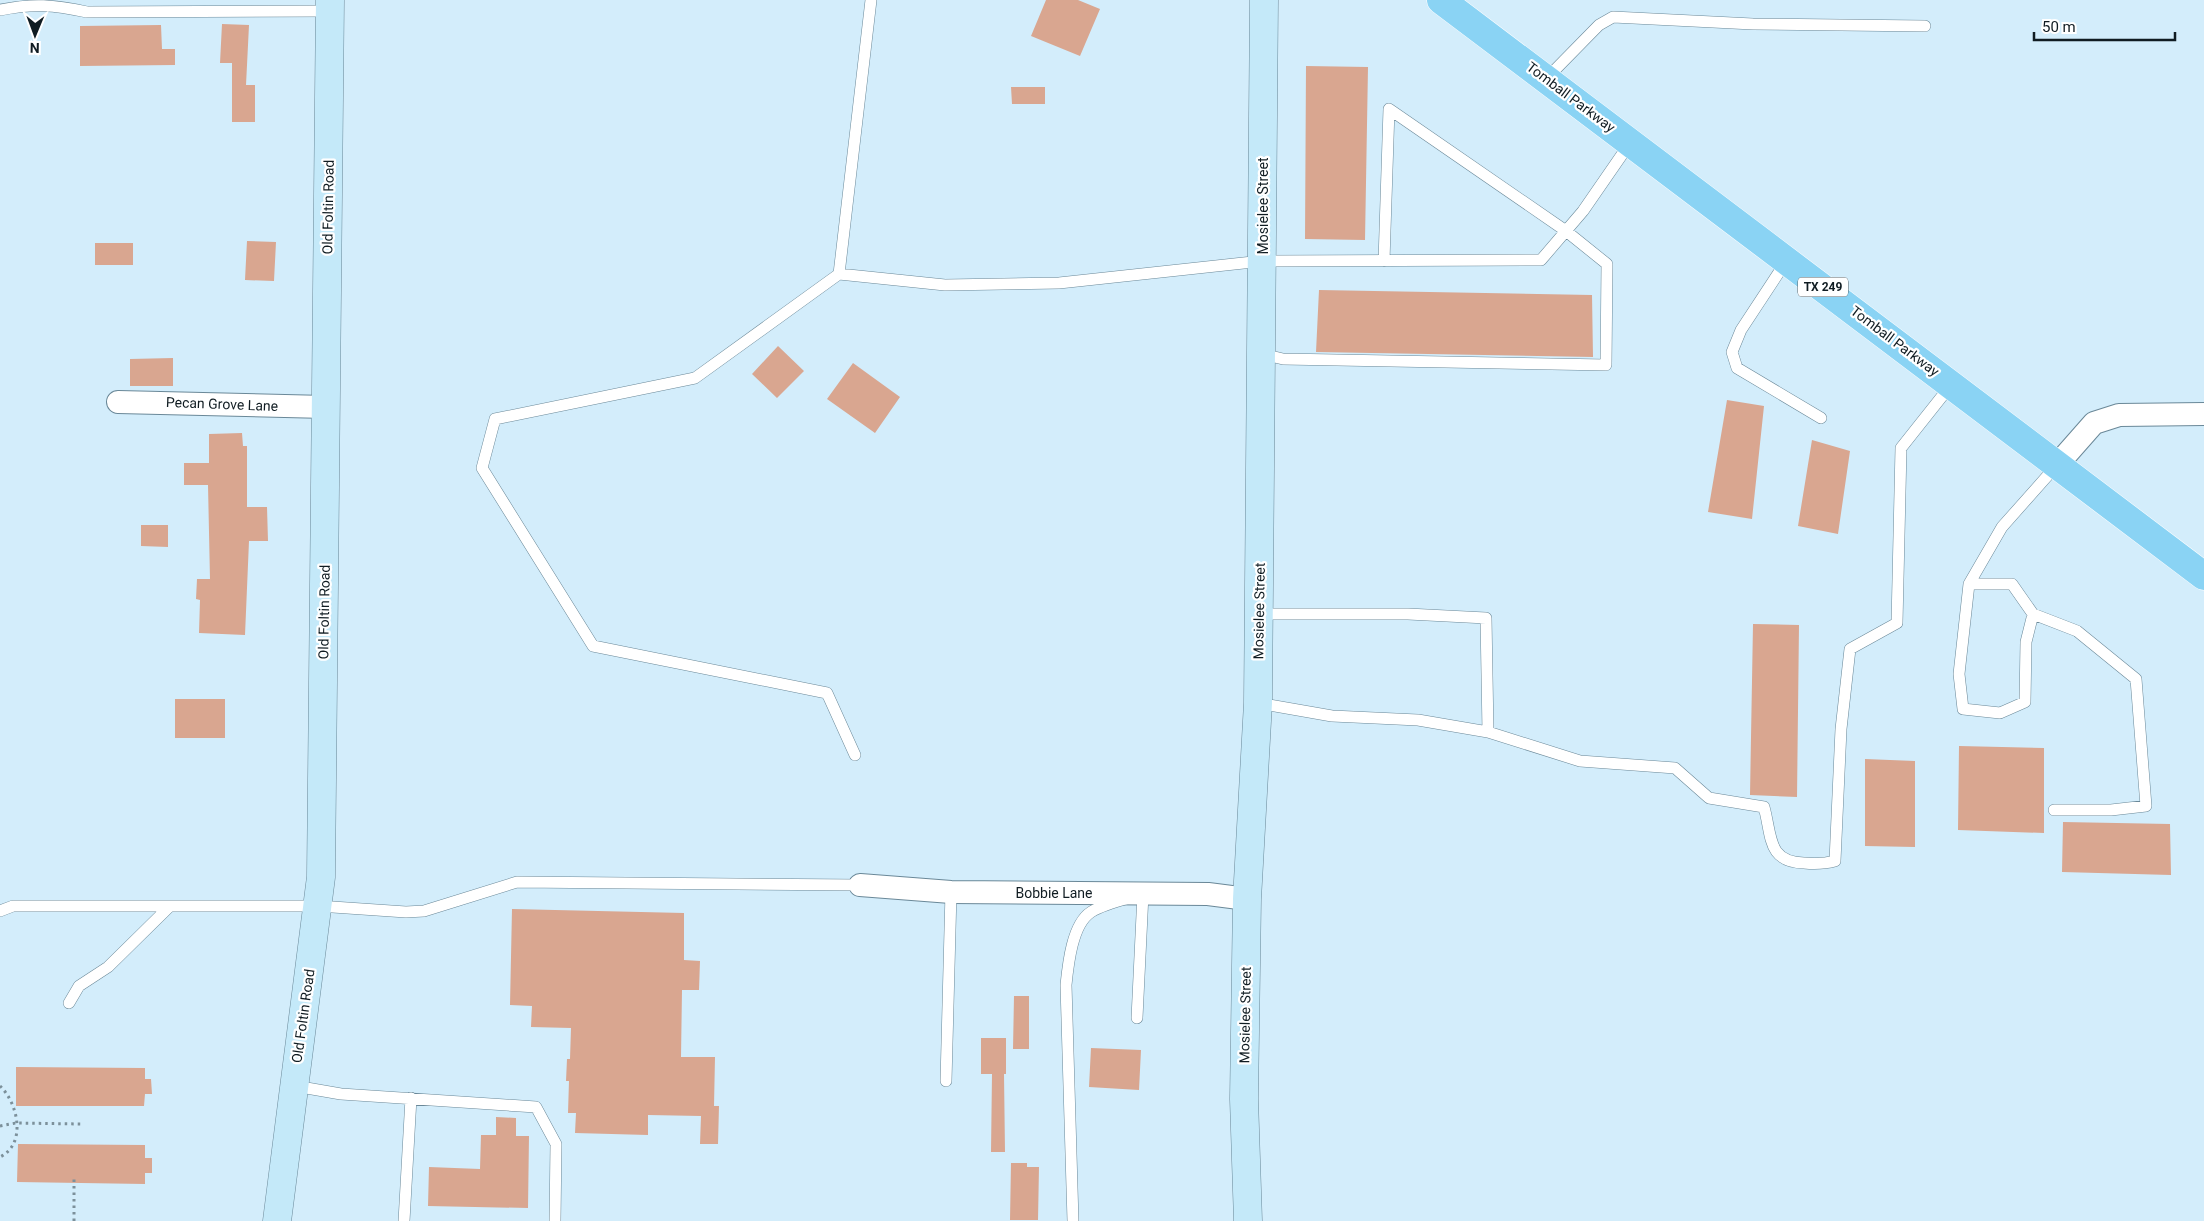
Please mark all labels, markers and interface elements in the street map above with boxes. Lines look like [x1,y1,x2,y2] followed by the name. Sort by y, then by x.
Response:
[10,10,60,60] north arrow
[2034,10,2175,42] scale bar
[2042,18,2076,36] text: 50 m
[30,40,40,56] text: N
[1524,59,1619,136] street label: Tomball Parkway
[1255,157,1271,254] street label: Mosielee Street
[319,160,337,254] street label: Old Foltin Road
[1798,278,1848,296] road number: TX 249
[1848,303,1943,380] street label: Tomball Parkway
[166,394,278,414] street label: Pecan Grove Lane
[1250,562,1268,660] street label: Mosielee Street
[315,565,333,659] street label: Old Foltin Road
[1015,885,1093,901] street label: Bobbie Lane
[1236,966,1254,1064] street label: Mosielee Street
[288,968,318,1064] street label: Old Foltin Road

